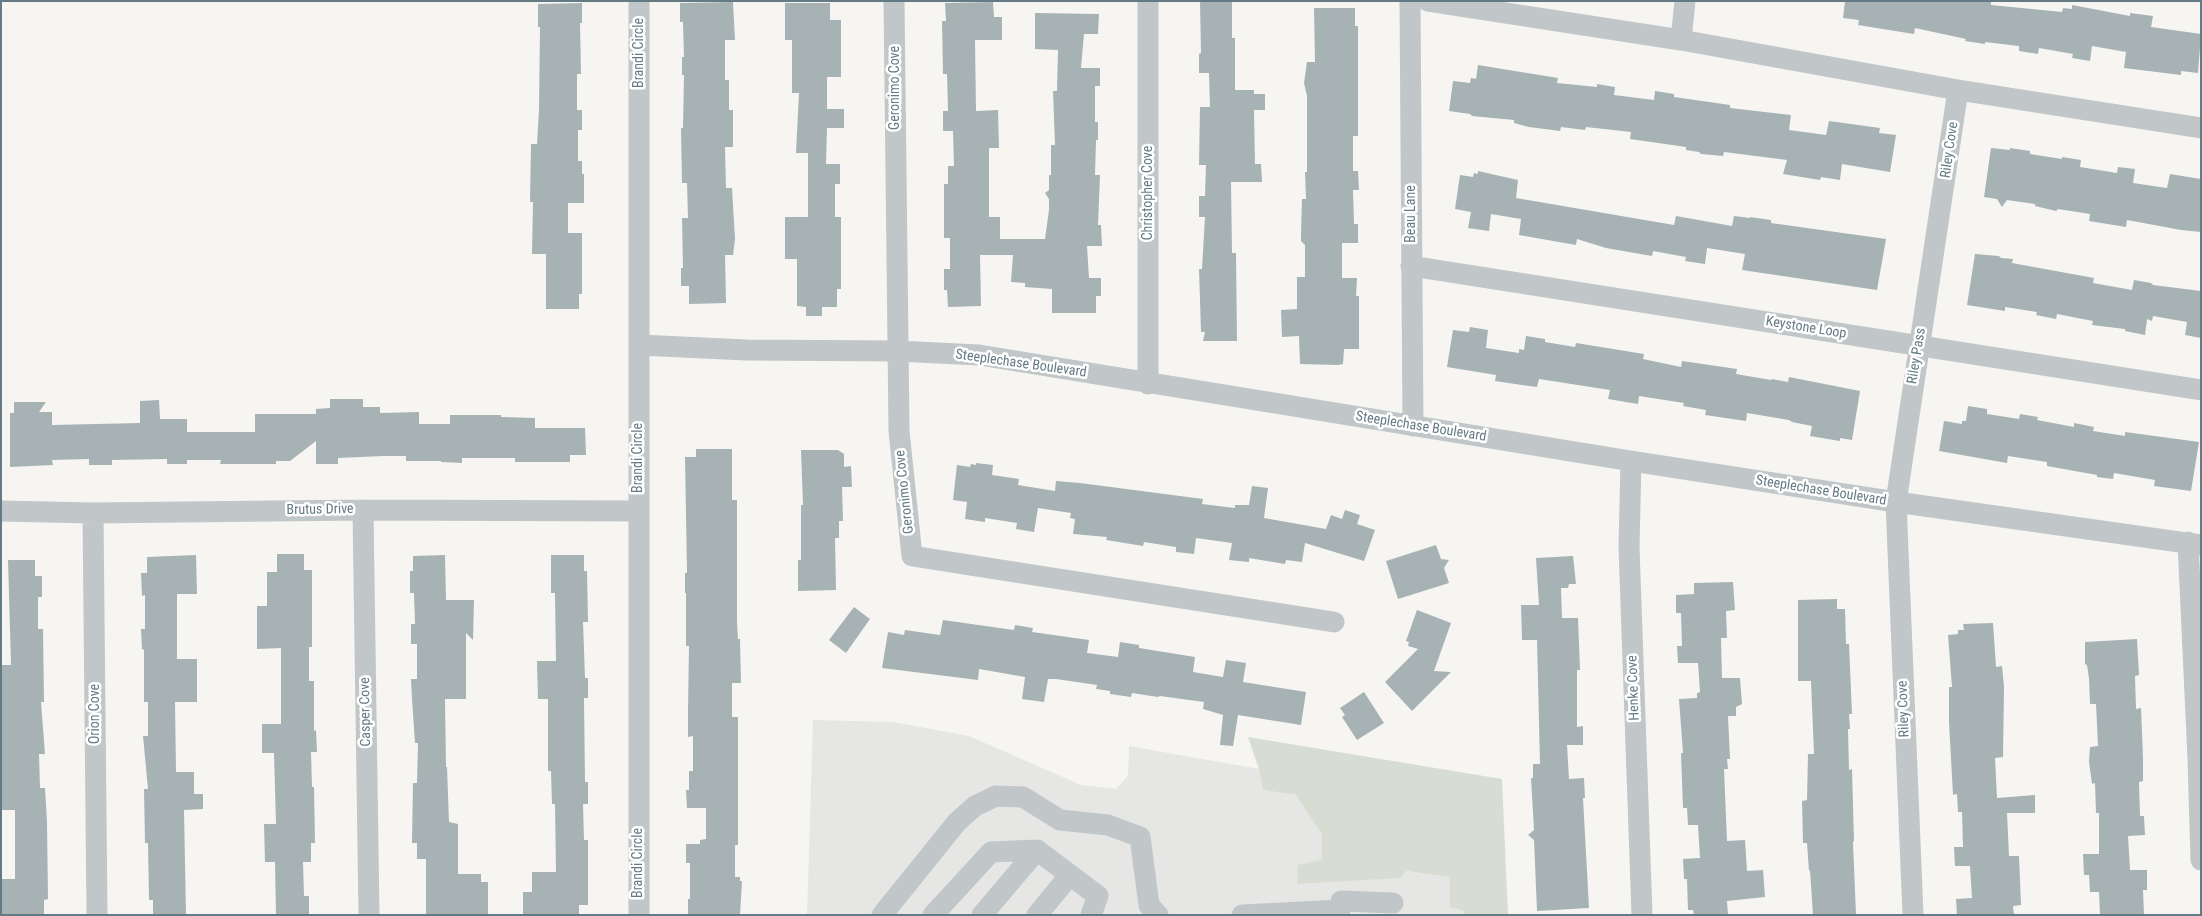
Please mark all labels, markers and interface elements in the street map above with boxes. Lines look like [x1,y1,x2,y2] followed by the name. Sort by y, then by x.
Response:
[631,18,647,88] street label: Brandi Circle
[887,46,903,130] street label: Geronimo Cove
[1938,121,1962,179] street label: Riley Cove
[1140,146,1156,240] street label: Christopher Cove
[1403,185,1419,243] street label: Beau Lane
[1765,313,1847,343] street label: Keystone Loop
[1904,327,1930,385] street label: Riley Pass
[954,346,1088,382] street label: Steeplechase Boulevard
[1354,408,1488,446] street label: Steeplechase Boulevard
[630,423,646,493] street label: Brandi Circle
[892,449,918,535] street label: Geronimo Cove
[1754,472,1888,510] street label: Steeplechase Boulevard
[286,501,354,519] street label: Brutus Drive
[1624,655,1644,721] street label: Henke Cove
[357,677,375,747] street label: Casper Cove
[1895,680,1913,738] street label: Riley Cove
[87,684,103,744] street label: Orion Cove
[630,828,646,898] street label: Brandi Circle

